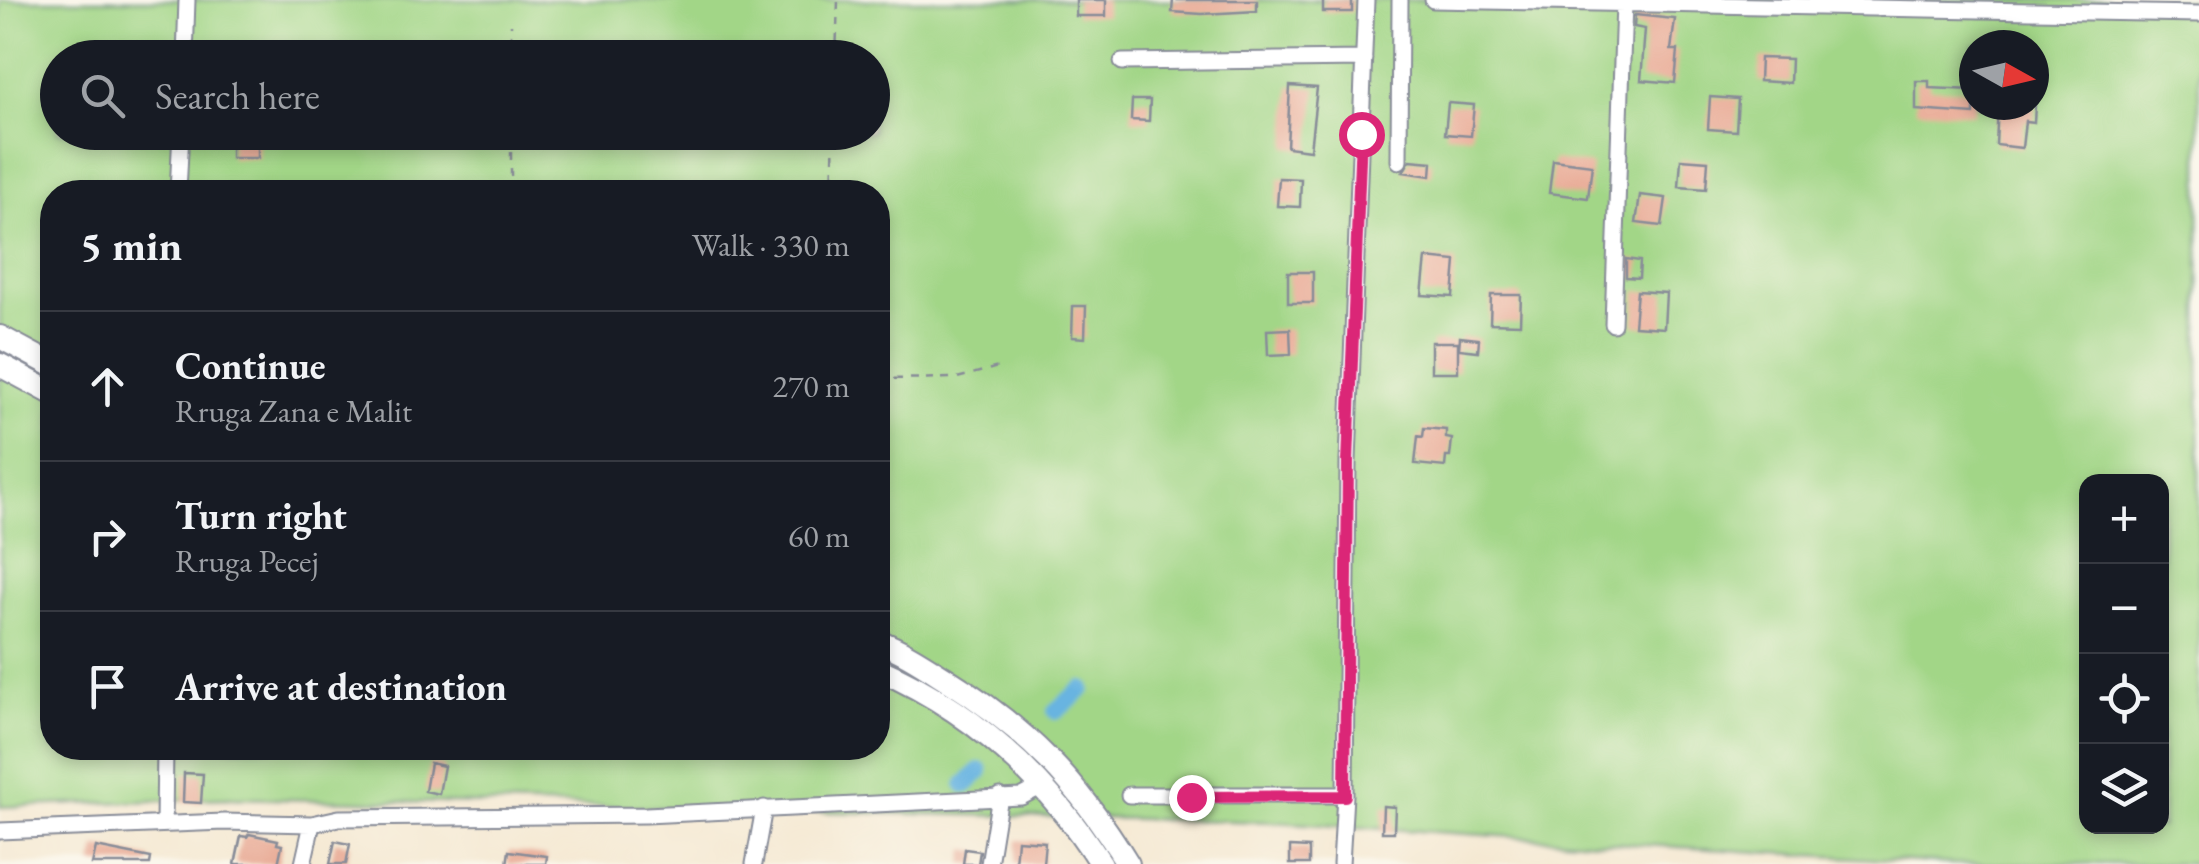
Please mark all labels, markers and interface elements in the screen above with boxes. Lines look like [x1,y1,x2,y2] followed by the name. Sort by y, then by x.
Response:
[1959,30,2049,120] north arrow
[40,40,890,150] search box
[75,68,130,123] icon: search
[155,71,320,120] text: Search here
[1339,112,1385,158] route start
[80,218,182,273] text: 5 min
[692,224,850,266] text: Walk · 330 m
[175,341,326,390] text: Continue
[80,359,135,414] icon: ahead
[773,365,850,407] text: 270 m
[175,390,412,432] text: Rruga Zana e Malit
[2079,474,2169,834] map controls
[2079,474,2169,564] button: +
[175,491,347,540] text: Turn right
[80,509,135,564] icon: right
[788,515,850,557] text: 60 m
[175,540,319,582] text: Rruga Pecej
[2079,564,2169,654] button: −
[2079,654,2169,744] button: locate
[80,659,135,714] icon: arrive
[175,662,507,711] text: Arrive at destination
[2079,744,2169,834] button: layers
[1169,775,1215,821] route end

